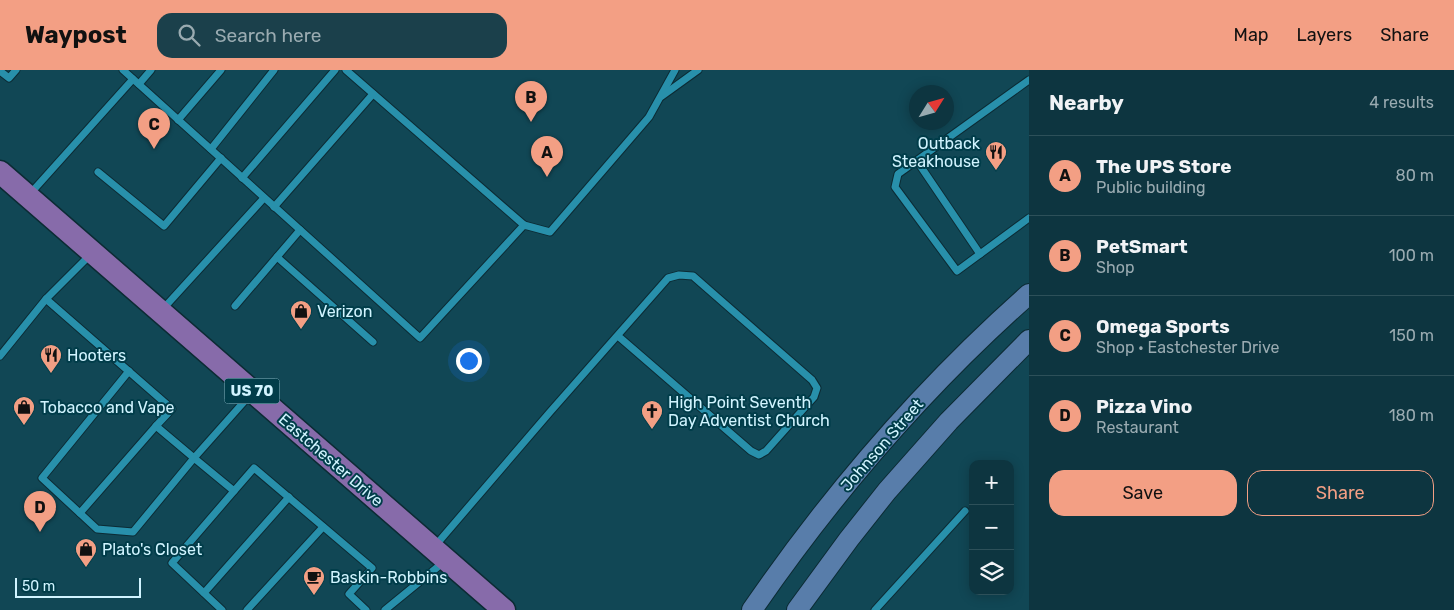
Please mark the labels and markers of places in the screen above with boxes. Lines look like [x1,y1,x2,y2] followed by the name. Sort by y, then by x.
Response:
[515,81,547,122] pin: B
[138,108,170,149] pin: C
[892,134,981,171] place label: Outback Steakhouse
[531,136,563,177] pin: A
[984,140,1008,171] restaurant icon: Outback Steakhouse
[289,299,313,330] shop icon: Verizon
[317,302,372,321] place label: Verizon
[39,343,63,374] restaurant icon: Hooters
[67,346,126,365] place label: Hooters
[668,393,830,430] place label: High Point Seventh Day Adventist Church
[12,395,36,426] shop icon: Tobacco and Vape
[40,398,175,417] place label: Tobacco and Vape
[640,399,664,430] church icon: High Point Seventh Day Adventist Church
[24,491,56,532] pin: D
[74,537,98,568] shop icon: Plato's Closet
[102,540,202,559] place label: Plato's Closet
[302,565,326,596] cafe icon: Baskin-Robbins
[330,568,447,587] place label: Baskin-Robbins

